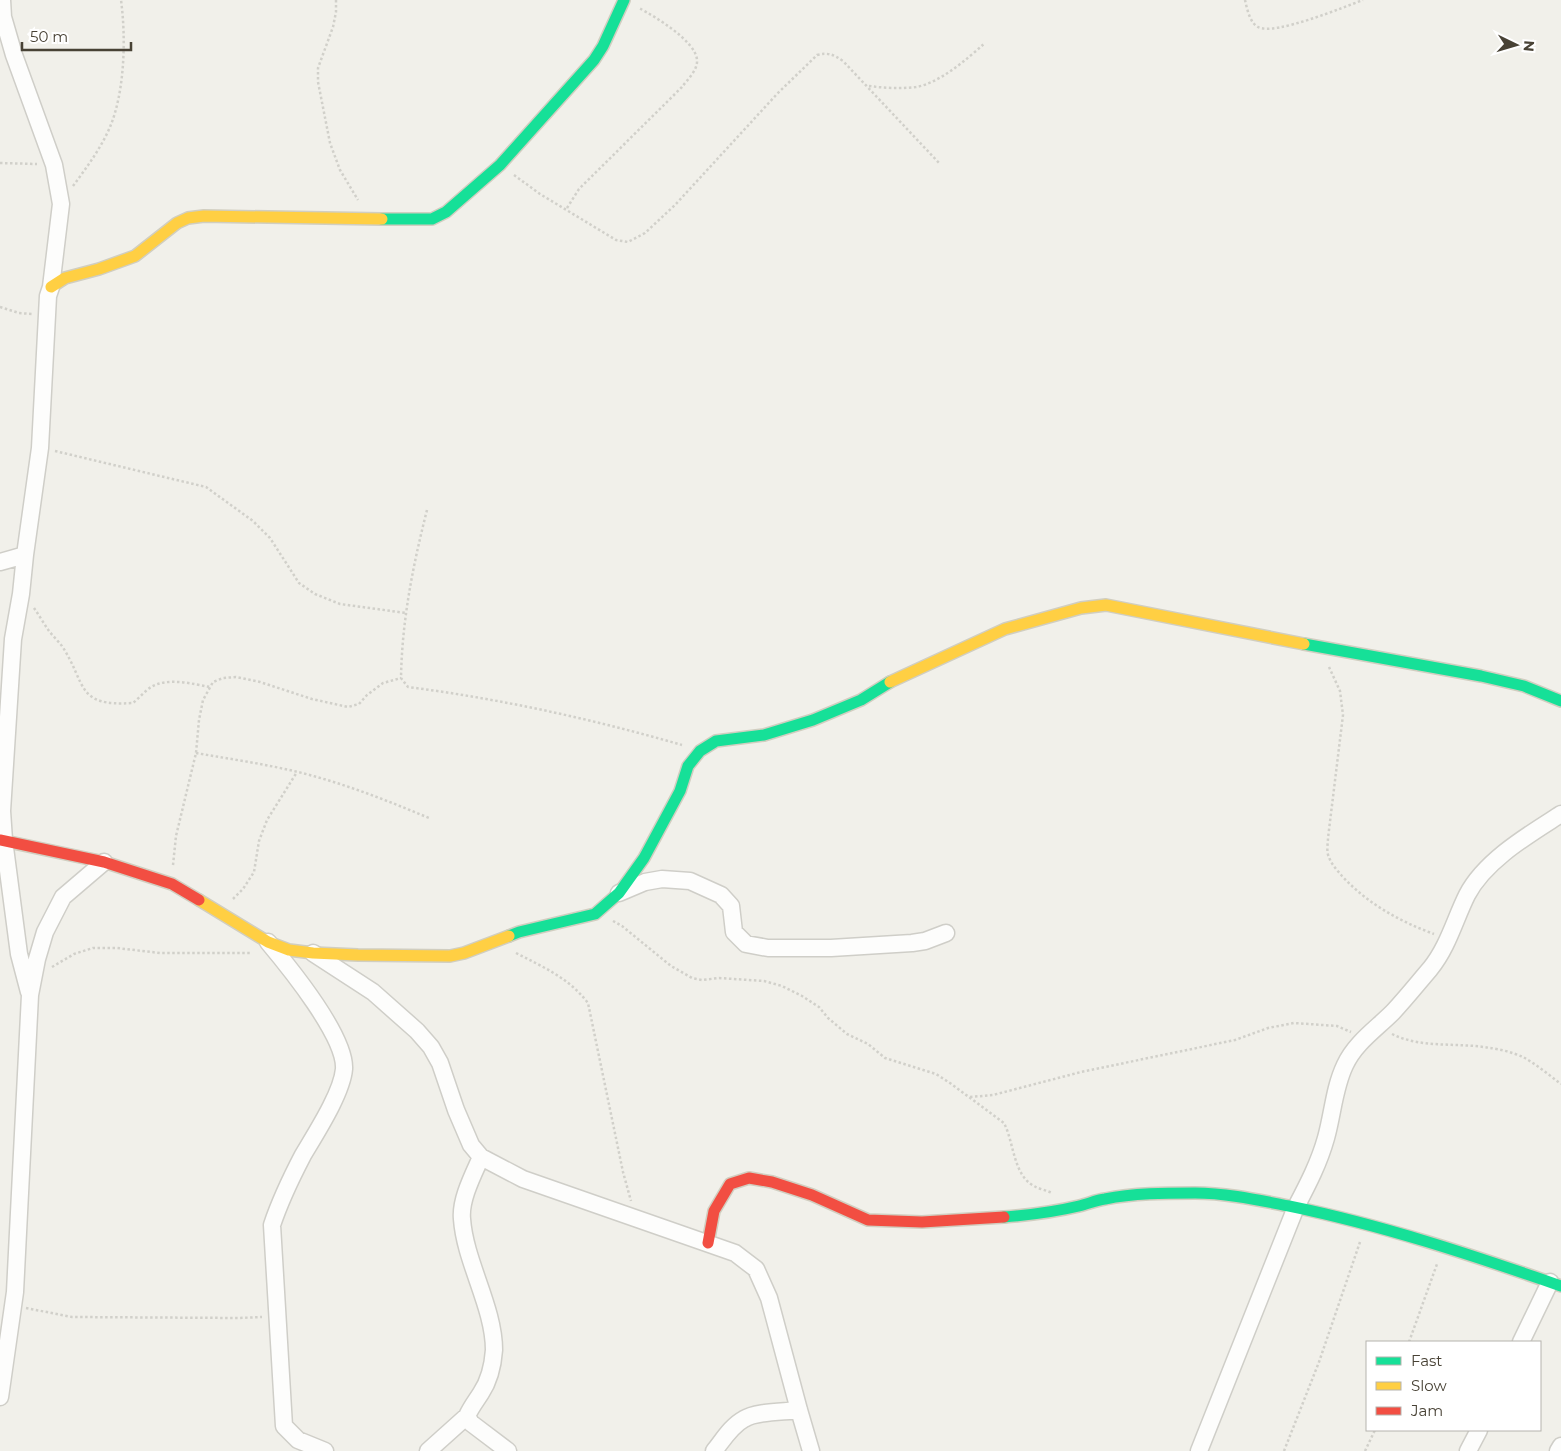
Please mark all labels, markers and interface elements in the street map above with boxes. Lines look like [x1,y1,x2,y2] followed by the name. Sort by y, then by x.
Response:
[22,20,131,52] scale bar
[1491,20,1541,70] north arrow
[30,27,68,46] text: 50 m
[1519,40,1538,53] text: N
[1366,1341,1541,1431] legend
[1411,1351,1442,1370] text: Fast
[1411,1376,1447,1395] text: Slow
[1410,1401,1443,1420] text: Jam

